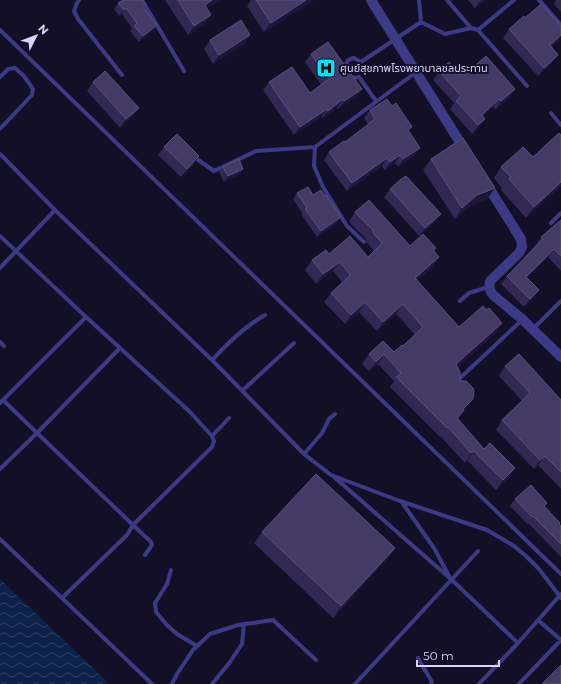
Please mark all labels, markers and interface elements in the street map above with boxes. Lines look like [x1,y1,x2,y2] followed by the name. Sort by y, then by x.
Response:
[16,16,56,56] north arrow
[35,21,52,37] text: N
[315,57,337,79] hospital icon: ศูนย์สุขภาพโรงพยาบาลชลประทาน
[340,61,488,75] place label: ศูนย์สุขภาพโรงพยาบาลชลประทาน
[417,642,499,668] scale bar
[423,648,454,663] text: 50 m

